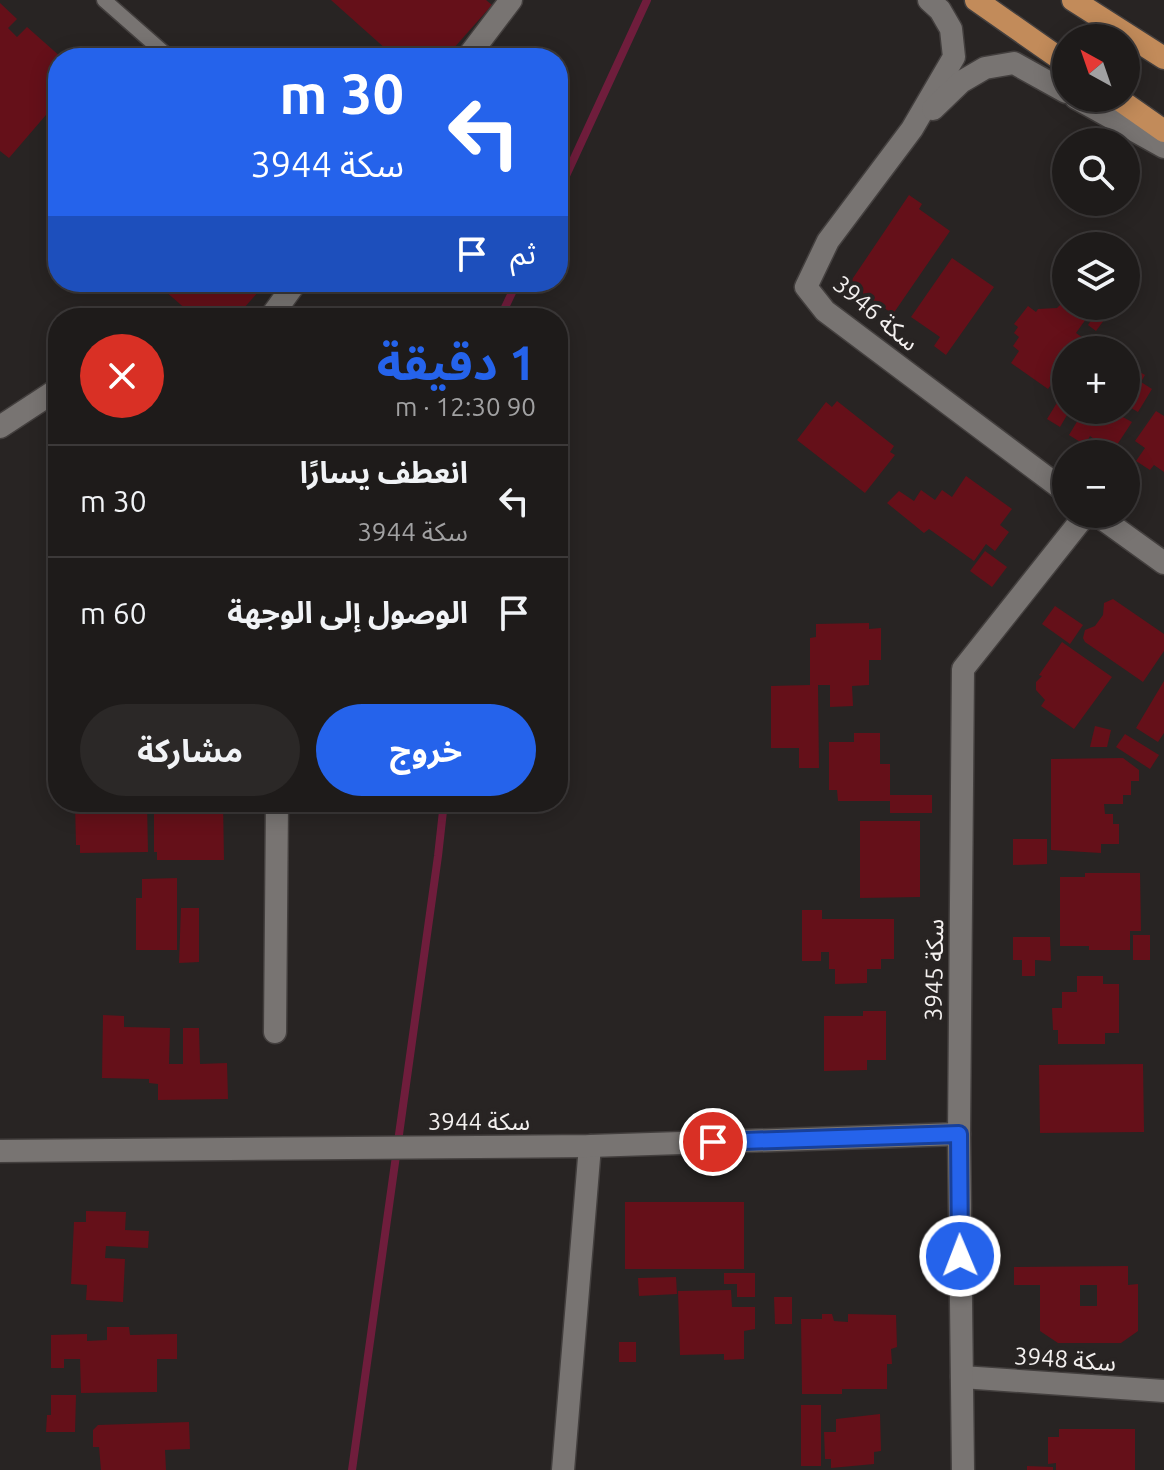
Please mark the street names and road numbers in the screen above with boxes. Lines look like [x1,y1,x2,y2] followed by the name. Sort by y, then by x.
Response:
[828,270,924,356] street label: سكة 3946
[920,919,948,1021] street label: سكة 3945
[428,1108,530,1135] street label: سكة 3944
[1013,1342,1117,1376] street label: سكة 3948

